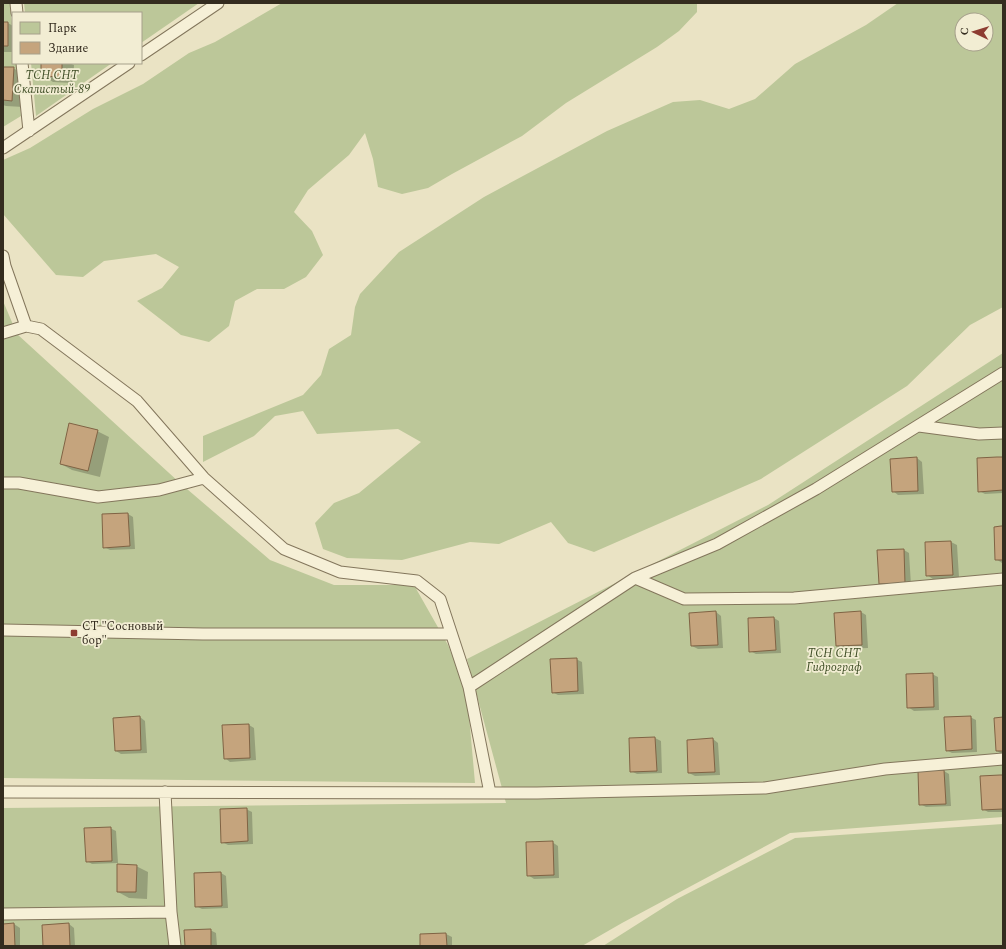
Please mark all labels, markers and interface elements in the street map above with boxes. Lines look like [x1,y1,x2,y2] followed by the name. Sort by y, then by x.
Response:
[12,12,142,64] legend
[954,12,994,52] north arrow
[48,19,77,38] text: Парк
[956,27,973,36] text: С
[48,39,88,58] text: Здание
[14,66,90,99] park label: ТСН СНТ Скалистый-89
[82,617,163,650] place label: СТ "Сосновый бор"
[69,628,79,638] marker: СТ "Сосновый бор"
[806,644,862,677] park label: ТСН СНТ Гидрограф

